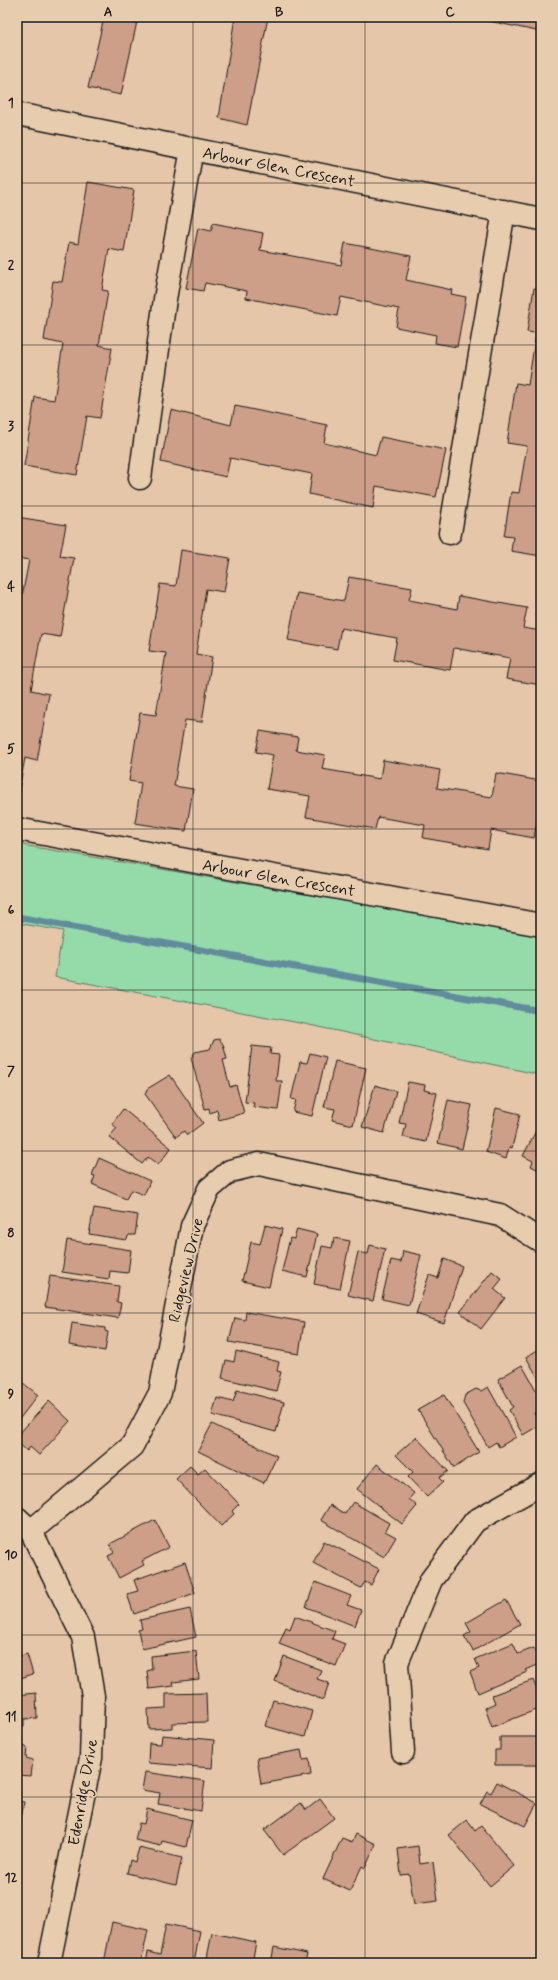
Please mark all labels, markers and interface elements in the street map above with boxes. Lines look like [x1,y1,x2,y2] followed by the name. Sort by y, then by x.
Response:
[104,4,112,21] text: A
[275,4,284,21] text: B
[445,4,455,21] text: C
[8,95,14,112] text: 1
[201,142,357,193] street label: Arbour Glen Crescent
[8,257,15,274] text: 2
[8,418,14,435] text: 3
[7,579,15,596] text: 4
[7,741,15,758] text: 5
[201,855,357,902] street label: Arbour Glen Crescent
[8,902,15,919] text: 6
[7,1063,15,1080] text: 7
[164,1216,210,1325] street label: Ridgeview Drive
[7,1225,15,1242] text: 8
[8,1386,15,1403] text: 9
[4,1547,18,1564] text: 10
[5,1709,17,1726] text: 11
[64,1737,104,1847] street label: Edenridge Drive
[5,1870,17,1887] text: 12

